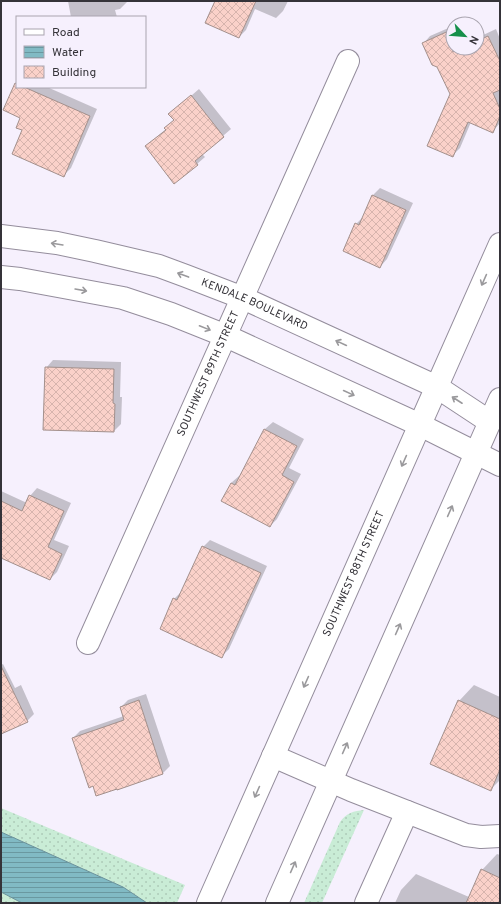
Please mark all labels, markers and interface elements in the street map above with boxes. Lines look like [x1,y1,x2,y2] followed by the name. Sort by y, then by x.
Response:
[16,16,146,88] legend
[445,16,485,56] north arrow
[52,25,80,41] text: Road
[465,33,481,47] text: N
[52,45,84,61] text: Water
[52,65,96,81] text: Building
[51,239,64,247] one-way arrow
[177,270,189,278] one-way arrow
[480,273,487,285] one-way arrow
[199,276,310,334] street label: KENDALE BOULEVARD
[74,286,87,294] one-way arrow
[174,309,242,439] street label: SOUTHWEST 89TH STREET
[198,324,210,332] one-way arrow
[335,339,347,346] one-way arrow
[343,389,355,397] one-way arrow
[451,396,463,404] one-way arrow
[400,454,407,466] one-way arrow
[447,505,455,517] one-way arrow
[320,509,388,639] street label: SOUTHWEST 88TH STREET
[395,624,402,636] one-way arrow
[302,676,309,688] one-way arrow
[342,743,350,755] one-way arrow
[253,785,260,797] one-way arrow
[290,862,297,874] one-way arrow

